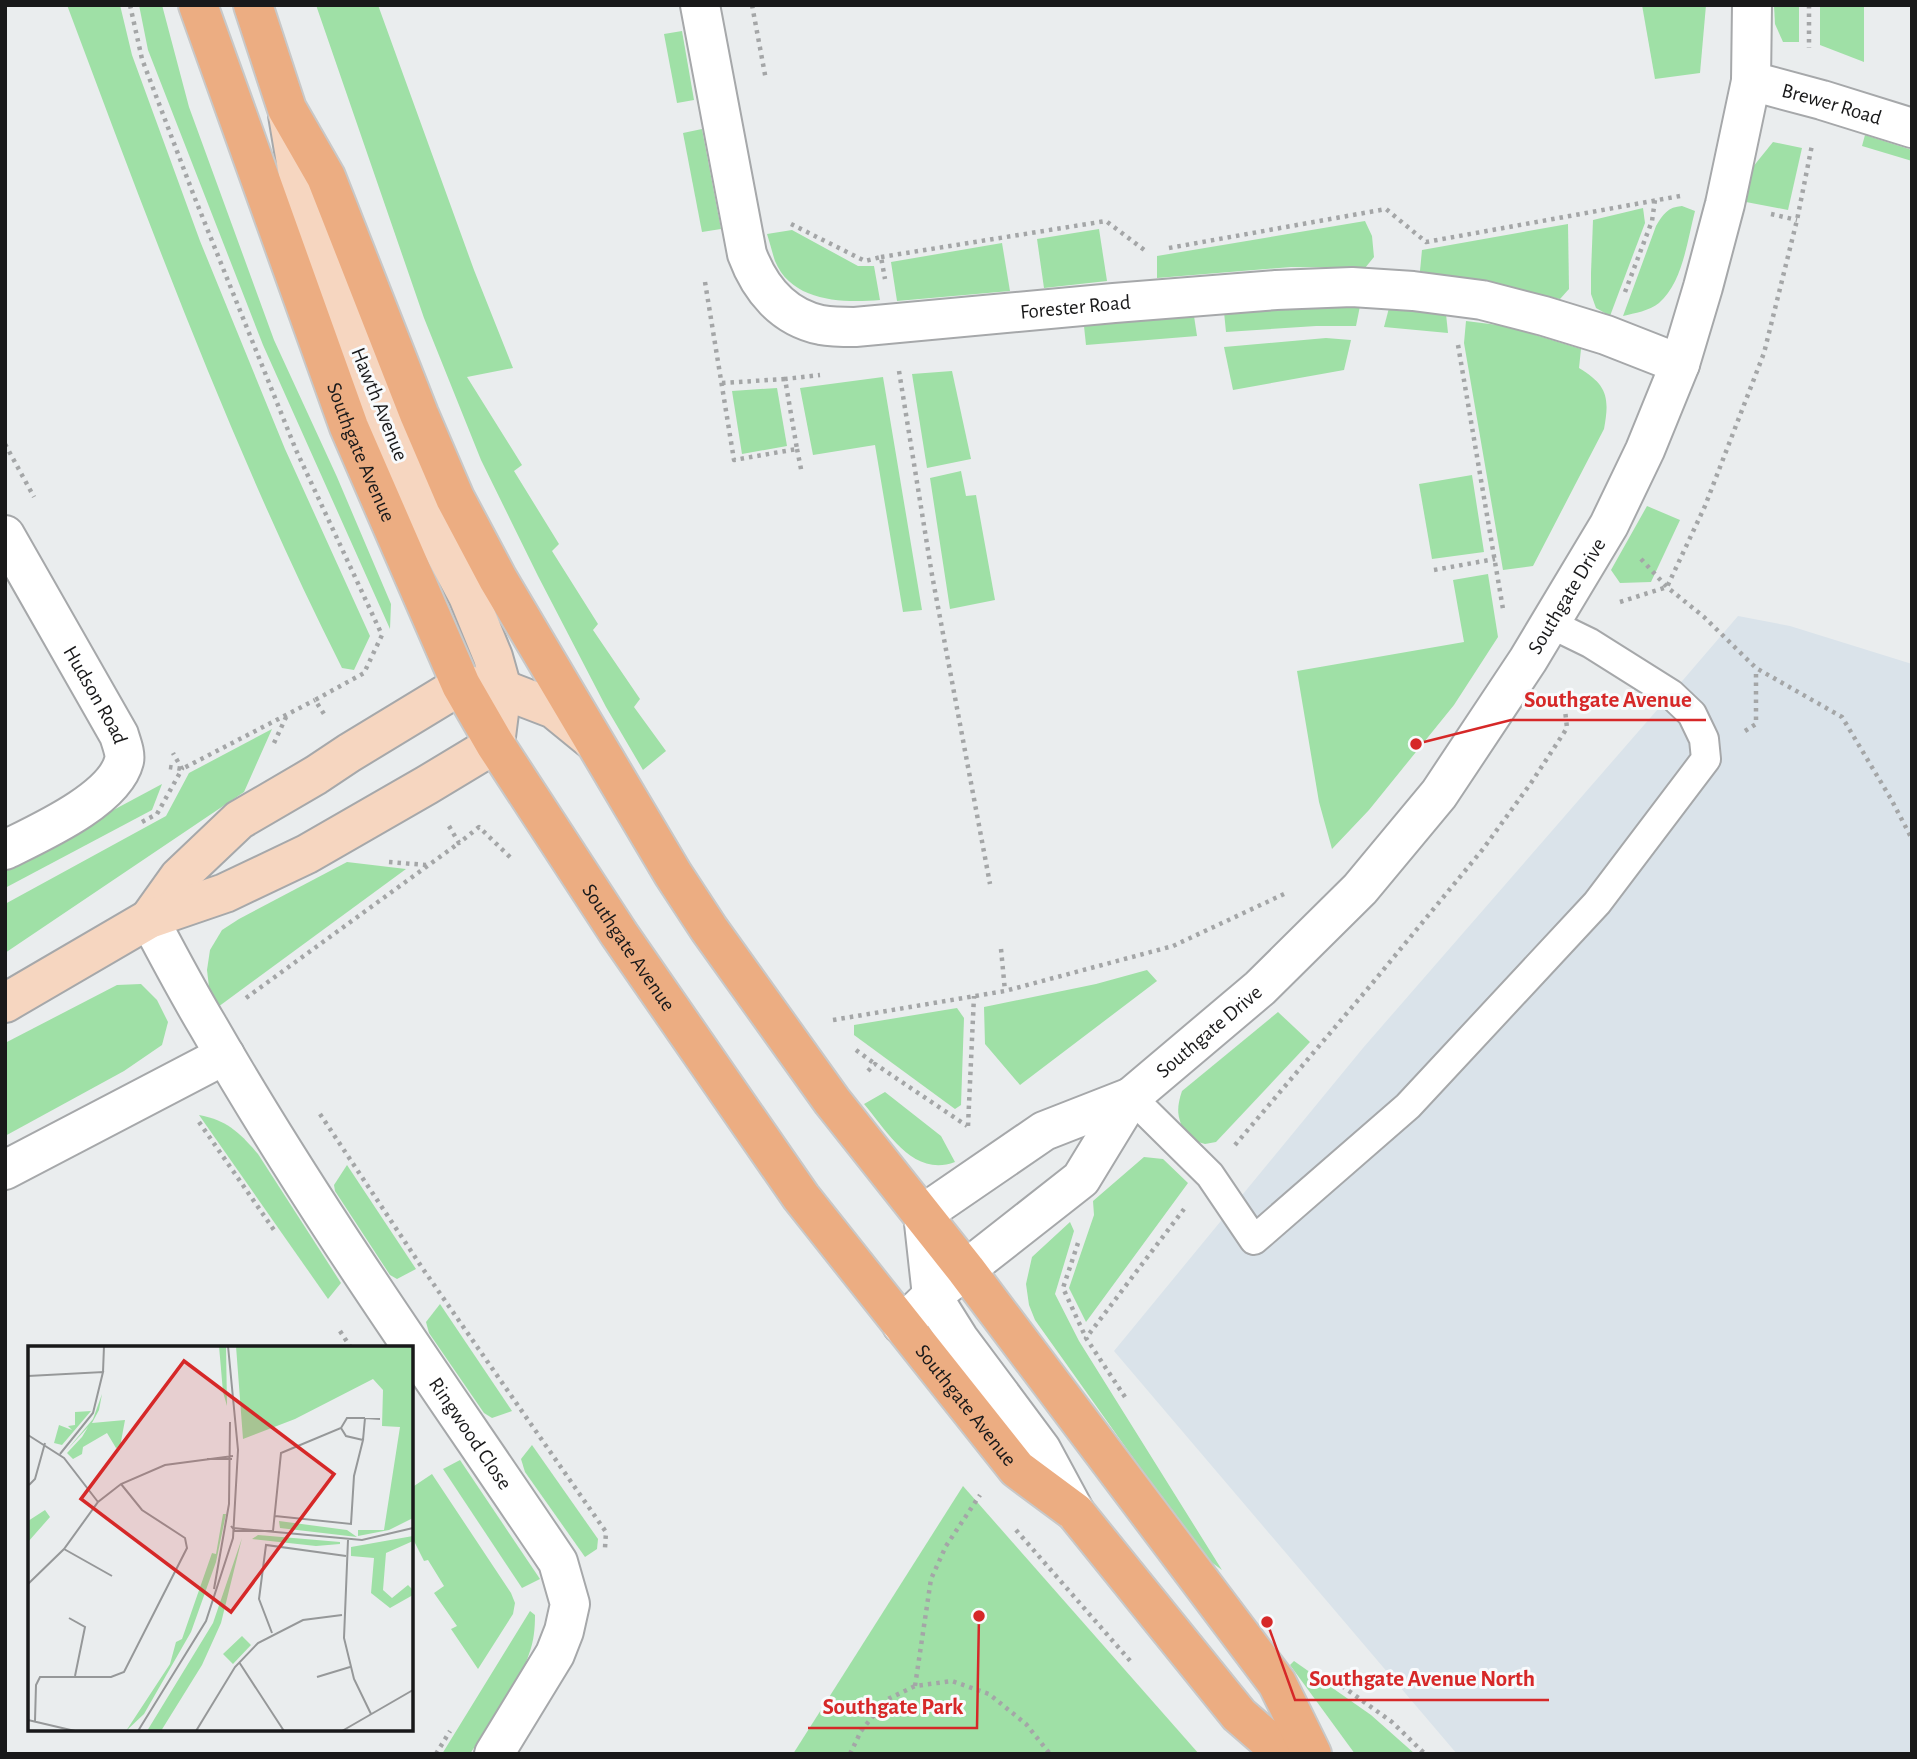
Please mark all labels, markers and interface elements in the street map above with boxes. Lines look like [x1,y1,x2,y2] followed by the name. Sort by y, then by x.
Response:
[1779,80,1884,129] street label: Brewer Road
[1019,292,1131,323] street label: Forester Road
[347,345,412,464] street label: Hawth Avenue
[323,380,399,525] street label: Southgate Avenue
[1524,535,1610,658] street label: Southgate Drive
[59,642,131,747] street label: Hudson Road
[1511,676,1706,720] callout: Southgate Avenue
[1524,689,1692,712] text: Southgate Avenue
[578,880,679,1015] street label: Southgate Avenue
[1152,981,1266,1082] street label: Southgate Drive
[911,1341,1020,1470] street label: Southgate Avenue
[28,1346,413,1731] inset map
[425,1374,516,1494] street label: Ringwood Close
[1295,1656,1549,1700] callout: Southgate Avenue North
[1309,1668,1535,1691] text: Southgate Avenue North
[808,1684,977,1728] callout: Southgate Park
[822,1696,964,1719] text: Southgate Park

